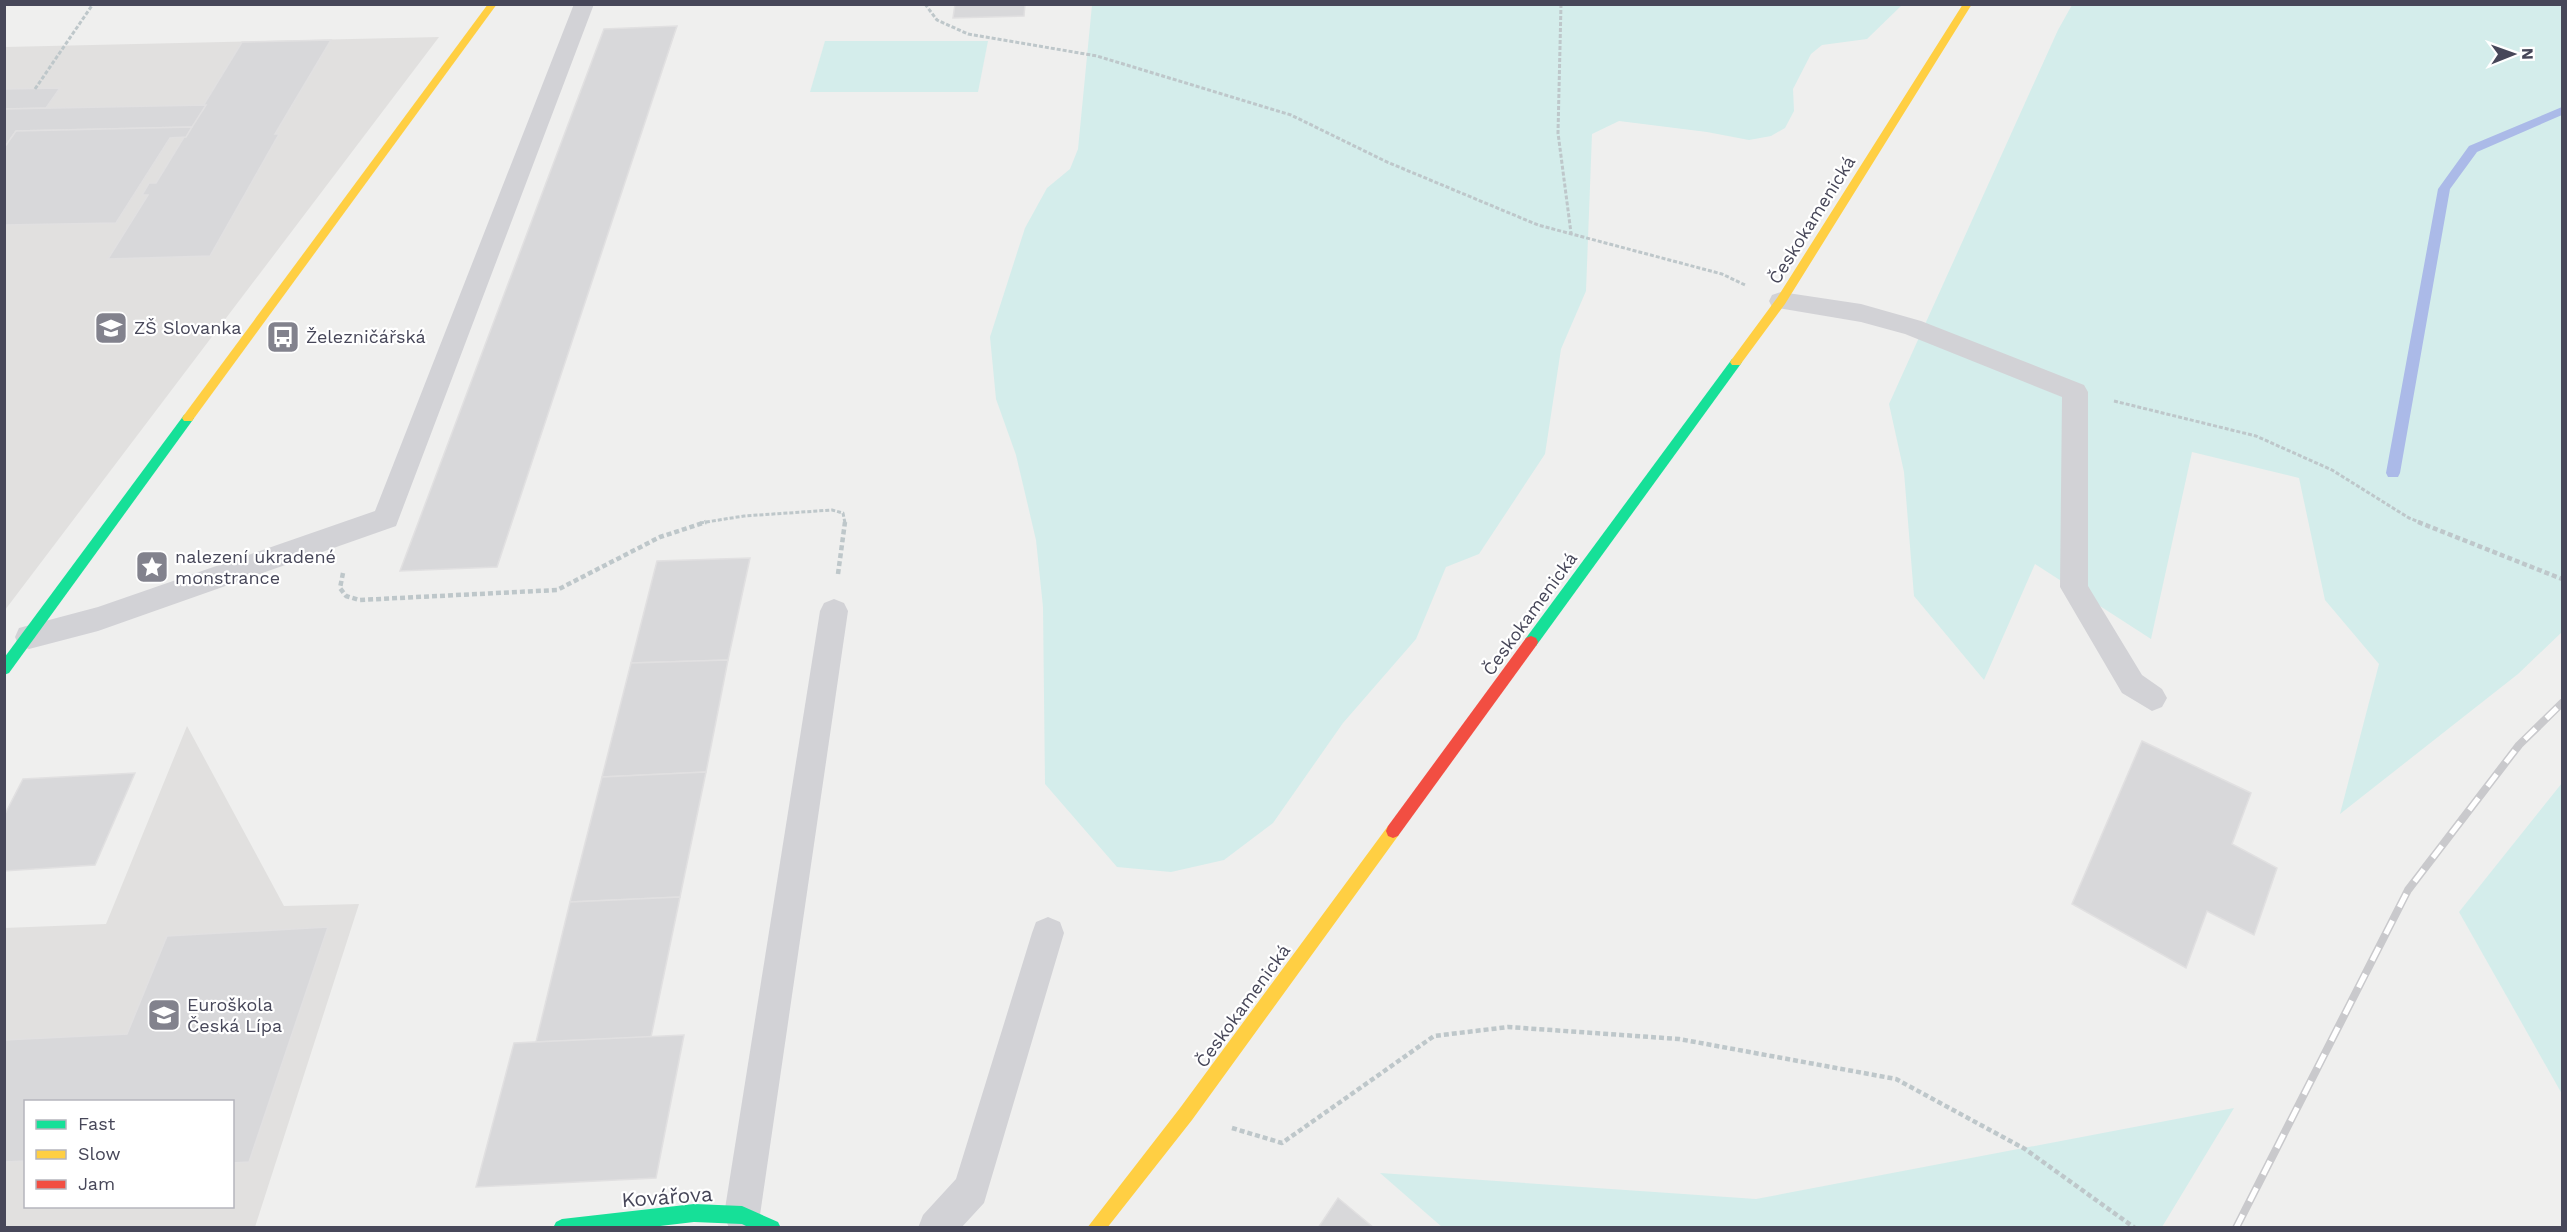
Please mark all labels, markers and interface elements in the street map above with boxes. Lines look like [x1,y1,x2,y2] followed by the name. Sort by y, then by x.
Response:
[2483,24,2543,84] north arrow
[2518,48,2537,60] text: N
[1764,152,1859,288] street label: Českokamenická
[93,310,129,346] school or university icon: ZŠ Slovanka
[134,317,242,338] place label: ZŠ Slovanka
[265,319,301,355] bus stop icon: Železničářská
[306,326,426,347] place label: Železničářská
[175,546,336,588] place label: nalezení ukradené monstrance
[1478,548,1581,679] street label: Českokamenická
[134,549,170,585] place icon: nalezení ukradené monstrance
[1191,940,1294,1071] street label: Českokamenická
[187,994,282,1036] place label: Euroškola Česká Lípa
[146,997,182,1033] school or university icon: Euroškola Česká Lípa
[24,1100,234,1208] legend
[78,1113,116,1134] text: Fast
[78,1143,121,1164] text: Slow
[78,1173,115,1194] text: Jam
[621,1181,714,1212] street label: Kovářova

